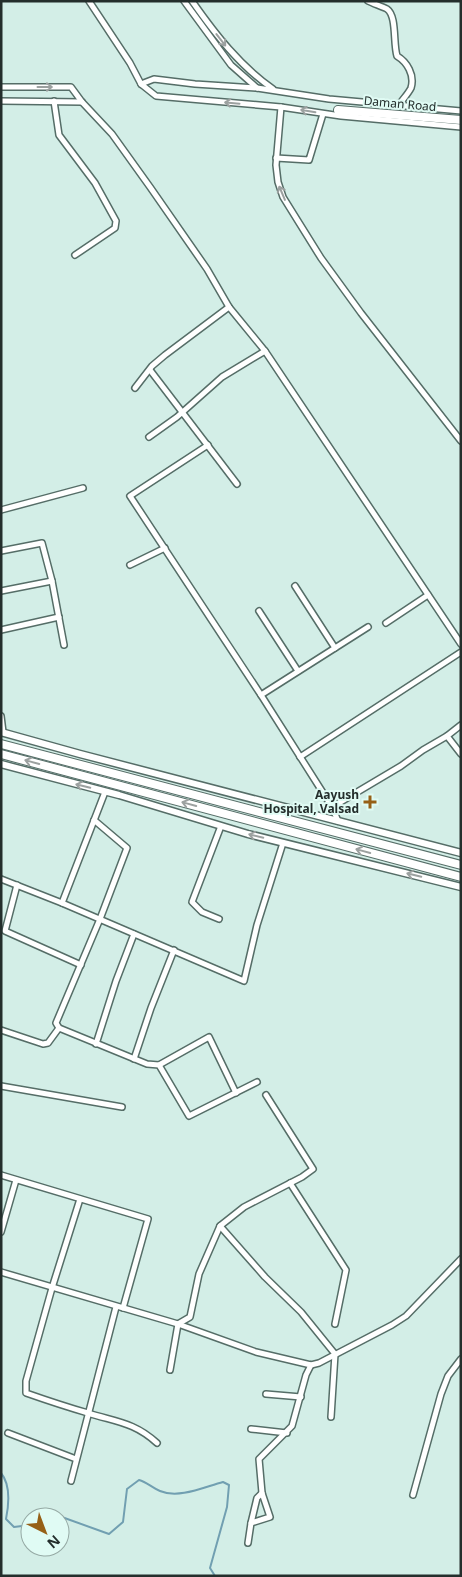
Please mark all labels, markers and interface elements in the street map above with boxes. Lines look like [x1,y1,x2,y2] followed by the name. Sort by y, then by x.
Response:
[216,33,227,46] one-way arrow
[37,82,53,92] one-way arrow
[363,92,437,115] street label: Daman Road
[224,98,240,107] one-way arrow
[300,106,316,116] one-way arrow
[277,186,287,201] one-way arrow
[25,757,41,766] one-way arrow
[75,781,91,790] one-way arrow
[263,786,359,817] place label: Aayush Hospital, Valsad
[363,795,377,809] marker: Aayush Hospital, Valsad
[182,799,198,808] one-way arrow
[248,831,264,840] one-way arrow
[355,845,371,855] one-way arrow
[406,870,422,879] one-way arrow
[20,1507,70,1557] north arrow
[43,1531,65,1553] text: N

